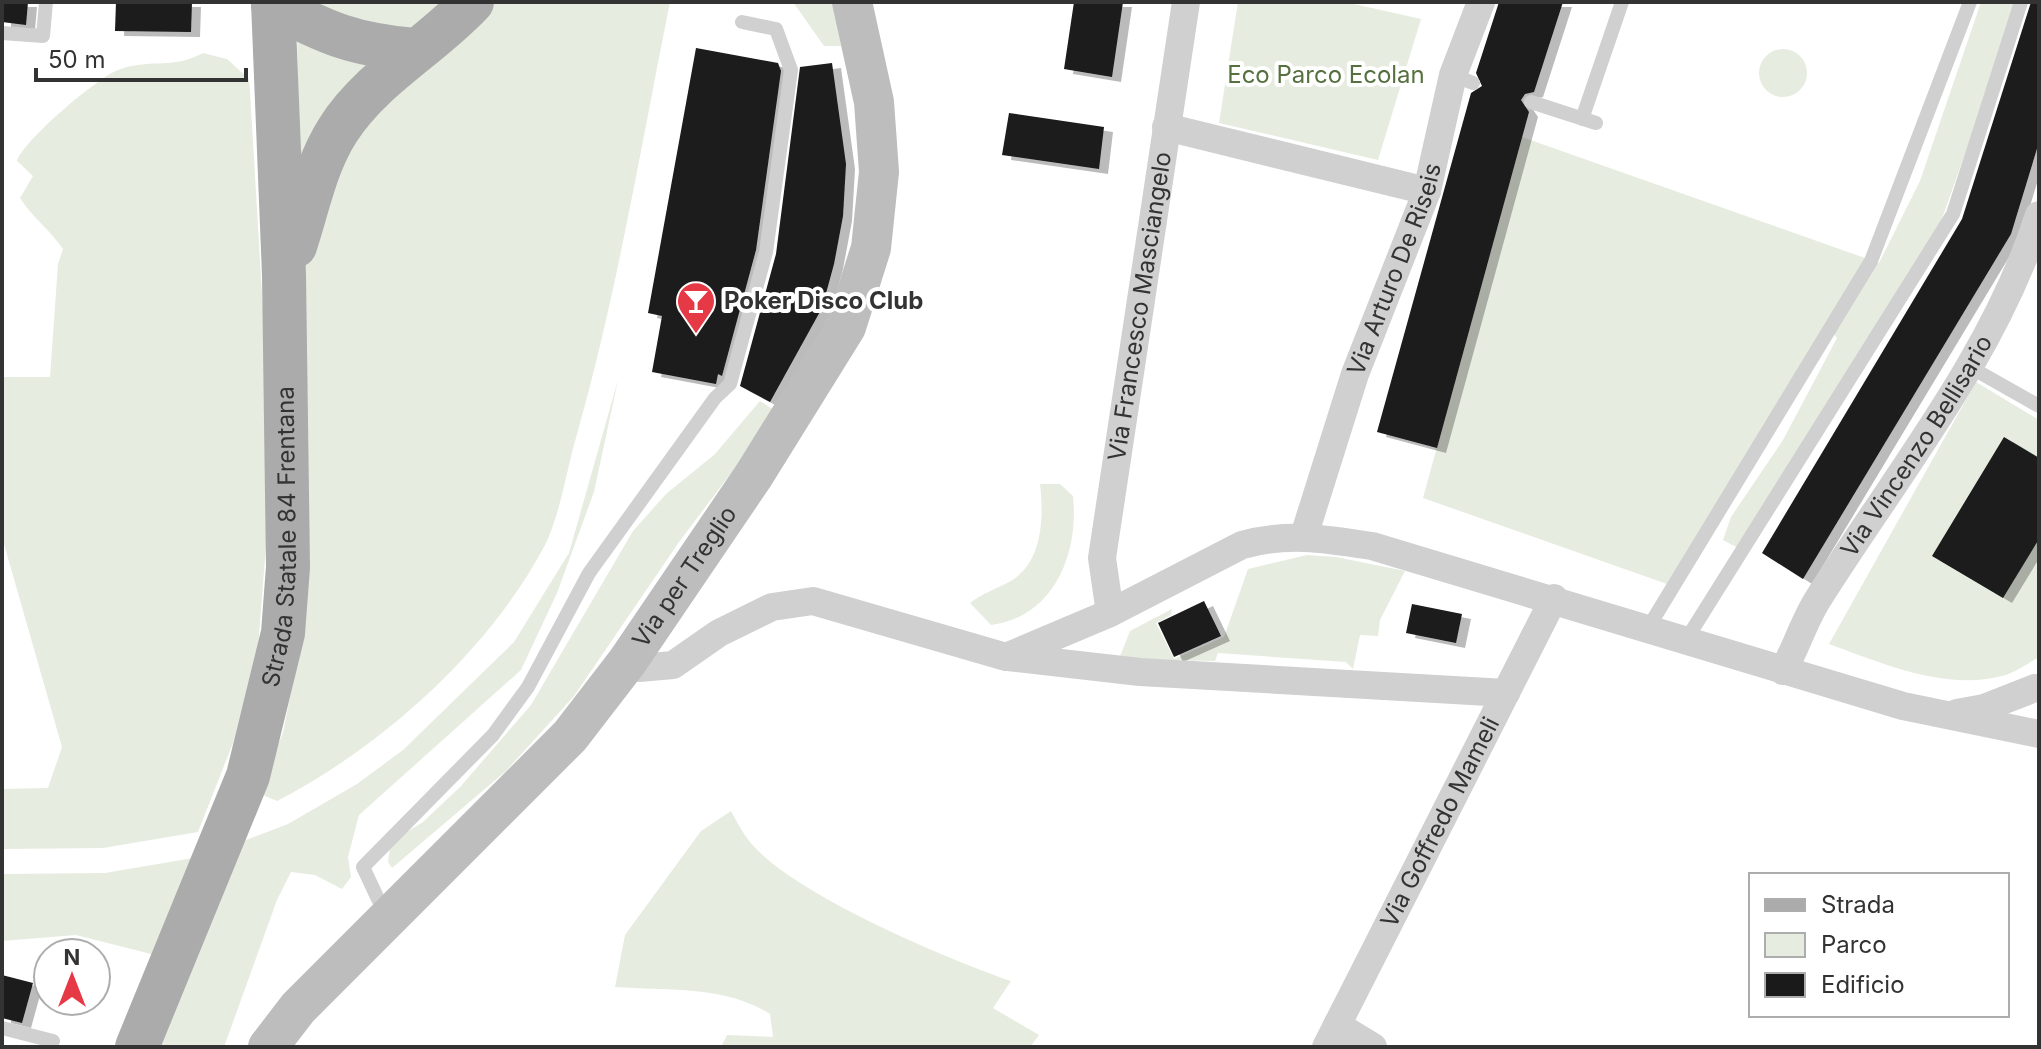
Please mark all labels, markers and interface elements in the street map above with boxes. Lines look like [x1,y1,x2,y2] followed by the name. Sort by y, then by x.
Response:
[36,32,246,82] scale bar
[48,45,106,74] text: 50 m
[1227,60,1425,89] park label: Eco Parco Ecolan
[1102,150,1177,463] street label: Via Francesco Masciangelo
[1341,160,1447,379] street label: Via Arturo De Riseis
[675,280,717,335] bar icon: Poker Disco Club
[724,286,923,315] place label: Poker Disco Club
[1834,330,1998,562] street label: Via Vincenzo Bellisario
[255,386,302,690] street label: Strada Statale 84 Frentana
[626,501,743,653] street label: Via per Treglio
[1374,712,1505,932] street label: Via Goffredo Mameli
[1749,873,2009,1017] legend
[1821,890,1895,919] text: Strada
[1821,930,1887,959] text: Parco
[32,937,112,1017] north arrow
[64,944,80,970] text: N
[1821,970,1905,999] text: Edificio

